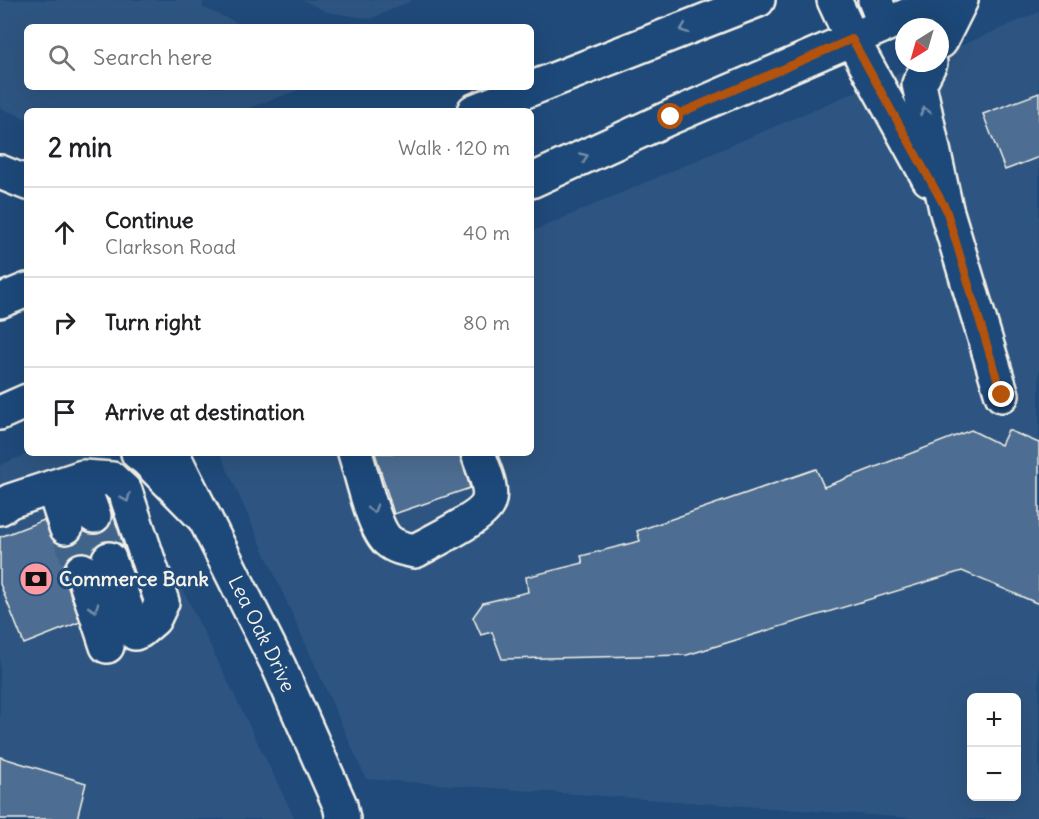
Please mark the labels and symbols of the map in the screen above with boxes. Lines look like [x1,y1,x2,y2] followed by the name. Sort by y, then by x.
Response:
[895,18,949,72] north arrow
[679,21,690,34] one-way arrow
[657,103,683,129] route start
[919,106,932,116] one-way arrow
[578,152,589,164] one-way arrow
[988,381,1014,407] route end
[119,492,131,503] one-way arrow
[365,503,378,514] one-way arrow
[18,561,54,597] bank icon: Commerce Bank
[59,566,209,591] place label: Commerce Bank
[223,571,301,696] street label: Lea Oak Drive
[87,602,100,613] one-way arrow

